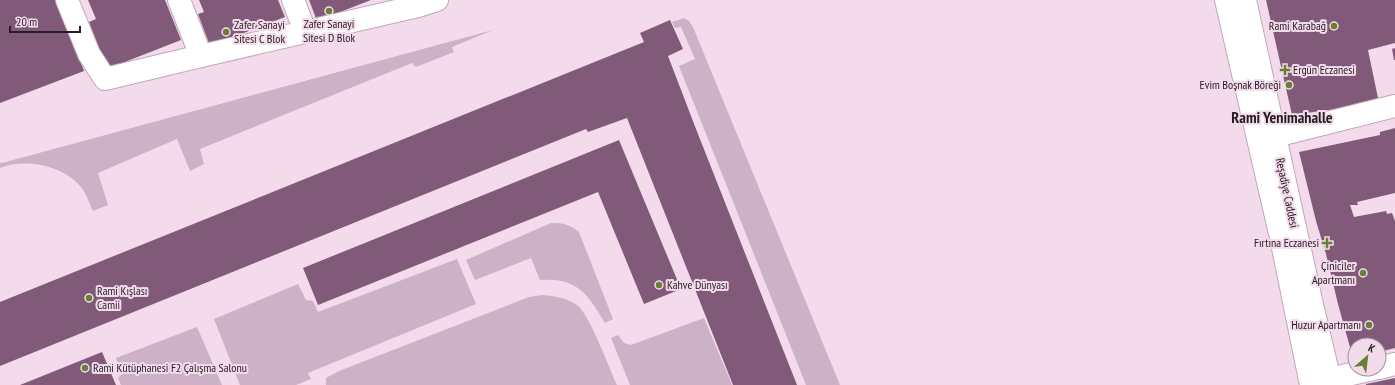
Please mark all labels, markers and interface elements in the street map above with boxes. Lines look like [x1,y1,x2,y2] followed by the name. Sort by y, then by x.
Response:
[324,6,334,16] marker: Zafer Sanayi Sitesi D Blok
[10,8,80,34] scale bar
[16,14,37,29] text: 20 m
[303,16,355,45] place label: Zafer Sanayi Sitesi D Blok
[234,17,285,46] place label: Zafer Sanayi Sitesi C Blok
[1269,18,1326,33] place label: Rami Karabağ
[1329,21,1339,31] marker: Rami Karabağ
[221,27,231,37] marker: Zafer Sanayi Sitesi C Blok
[1293,62,1355,77] place label: Ergün Eczanesi
[1280,65,1290,75] marker: Ergün Eczanesi
[1200,77,1281,92] place label: Evim Boşnak Böreği
[1284,80,1294,90] marker: Evim Boşnak Böreği
[1231,107,1333,127] district label: Rami Yenimahalle
[1273,157,1302,229] street label: Reşadiye Caddesi
[1254,235,1319,250] place label: Fırtına Eczanesi
[1322,238,1332,248] marker: Fırtına Eczanesi
[1312,258,1356,287] place label: Çiniciler Apartmanı
[1358,268,1368,278] marker: Çiniciler Apartmanı
[667,277,728,292] place label: Kahve Dünyası
[654,280,664,290] marker: Kahve Dünyası
[97,283,147,312] place label: Rami Kışlası Camii
[84,293,94,303] marker: Rami Kışlası Camii
[1291,317,1361,332] place label: Huzur Apartmanı
[1364,320,1374,330] marker: Huzur Apartmanı
[1347,337,1387,377] north arrow
[1366,341,1378,356] text: K
[93,360,247,375] place label: Rami Kütüphanesi F2 Çalışma Salonu
[80,363,90,373] marker: Rami Kütüphanesi F2 Çalışma Salonu

